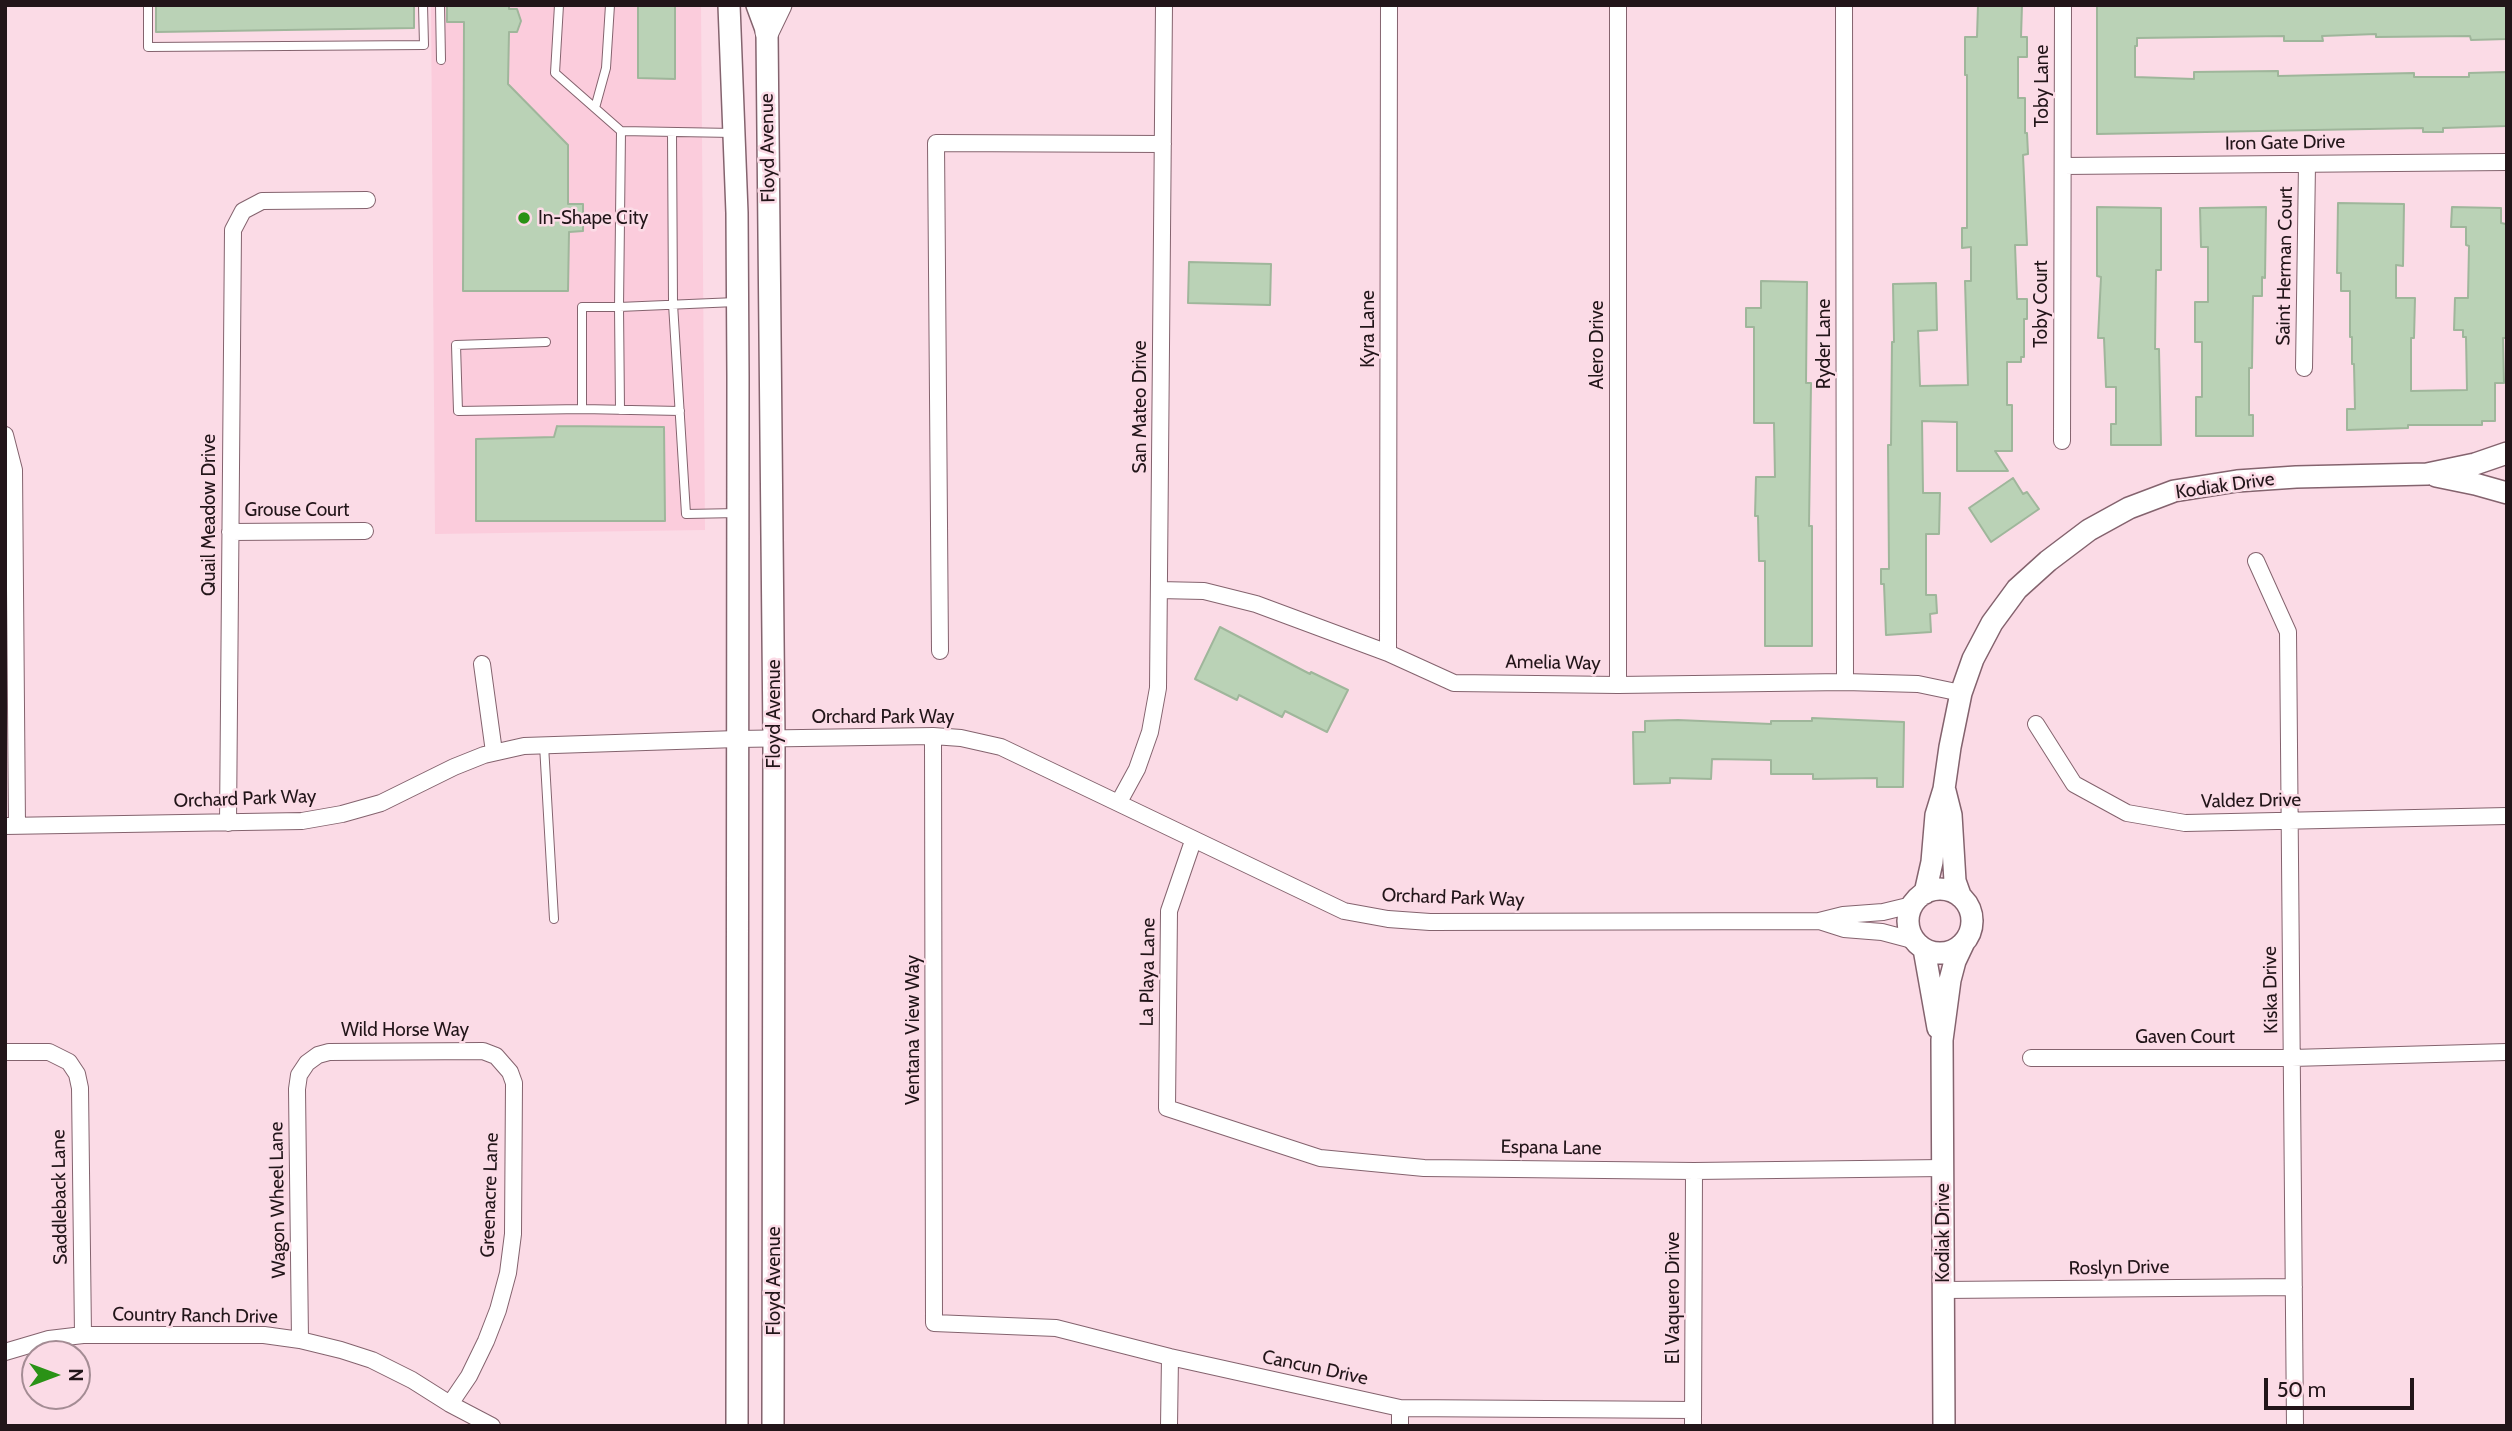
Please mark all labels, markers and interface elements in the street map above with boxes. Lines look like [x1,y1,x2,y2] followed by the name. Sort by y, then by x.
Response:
[2031,45,2053,127] street label: Toby Lane
[756,93,780,203] street label: Floyd Avenue
[2225,131,2345,155] street label: Iron Gate Drive
[2272,186,2298,346] street label: Saint Herman Court
[538,207,648,229] place label: In-Shape City
[516,210,532,226] marker: In-Shape City
[2030,260,2052,348] street label: Toby Court
[1357,290,1379,368] street label: Kyra Lane
[1813,299,1835,389] street label: Ryder Lane
[1586,301,1608,389] street label: Alero Drive
[1129,341,1151,473] street label: San Mateo Drive
[198,434,220,596] street label: Quail Meadow Drive
[2174,468,2276,504] street label: Kodiak Drive
[245,499,349,521] street label: Grouse Court
[1505,651,1601,675] street label: Amelia Way
[763,659,785,769] street label: Floyd Avenue
[812,706,954,728] street label: Orchard Park Way
[173,785,317,813] street label: Orchard Park Way
[2201,789,2301,813] street label: Valdez Drive
[1381,884,1525,912] street label: Orchard Park Way
[1136,917,1160,1027] street label: La Playa Lane
[2259,946,2283,1034] street label: Kiska Drive
[902,955,924,1105] street label: Ventana View Way
[341,1019,469,1041] street label: Wild Horse Way
[2135,1026,2235,1048] street label: Gaven Court
[265,1122,291,1278] street label: Wagon Wheel Lane
[47,1129,73,1265] street label: Saddleback Lane
[476,1132,504,1258] street label: Greenacre Lane
[1500,1136,1602,1160] street label: Espana Lane
[1932,1183,1954,1283] street label: Kodiak Drive
[763,1226,785,1336] street label: Floyd Avenue
[1662,1232,1684,1364] street label: El Vaquero Drive
[2068,1256,2170,1280] street label: Roslyn Drive
[112,1303,278,1329] street label: Country Ranch Drive
[21,1340,91,1410] north arrow
[1260,1346,1370,1390] street label: Cancun Drive
[2267,1364,2418,1408] scale bar
[64,1368,87,1382] text: N
[2277,1377,2326,1402] text: 50 m

